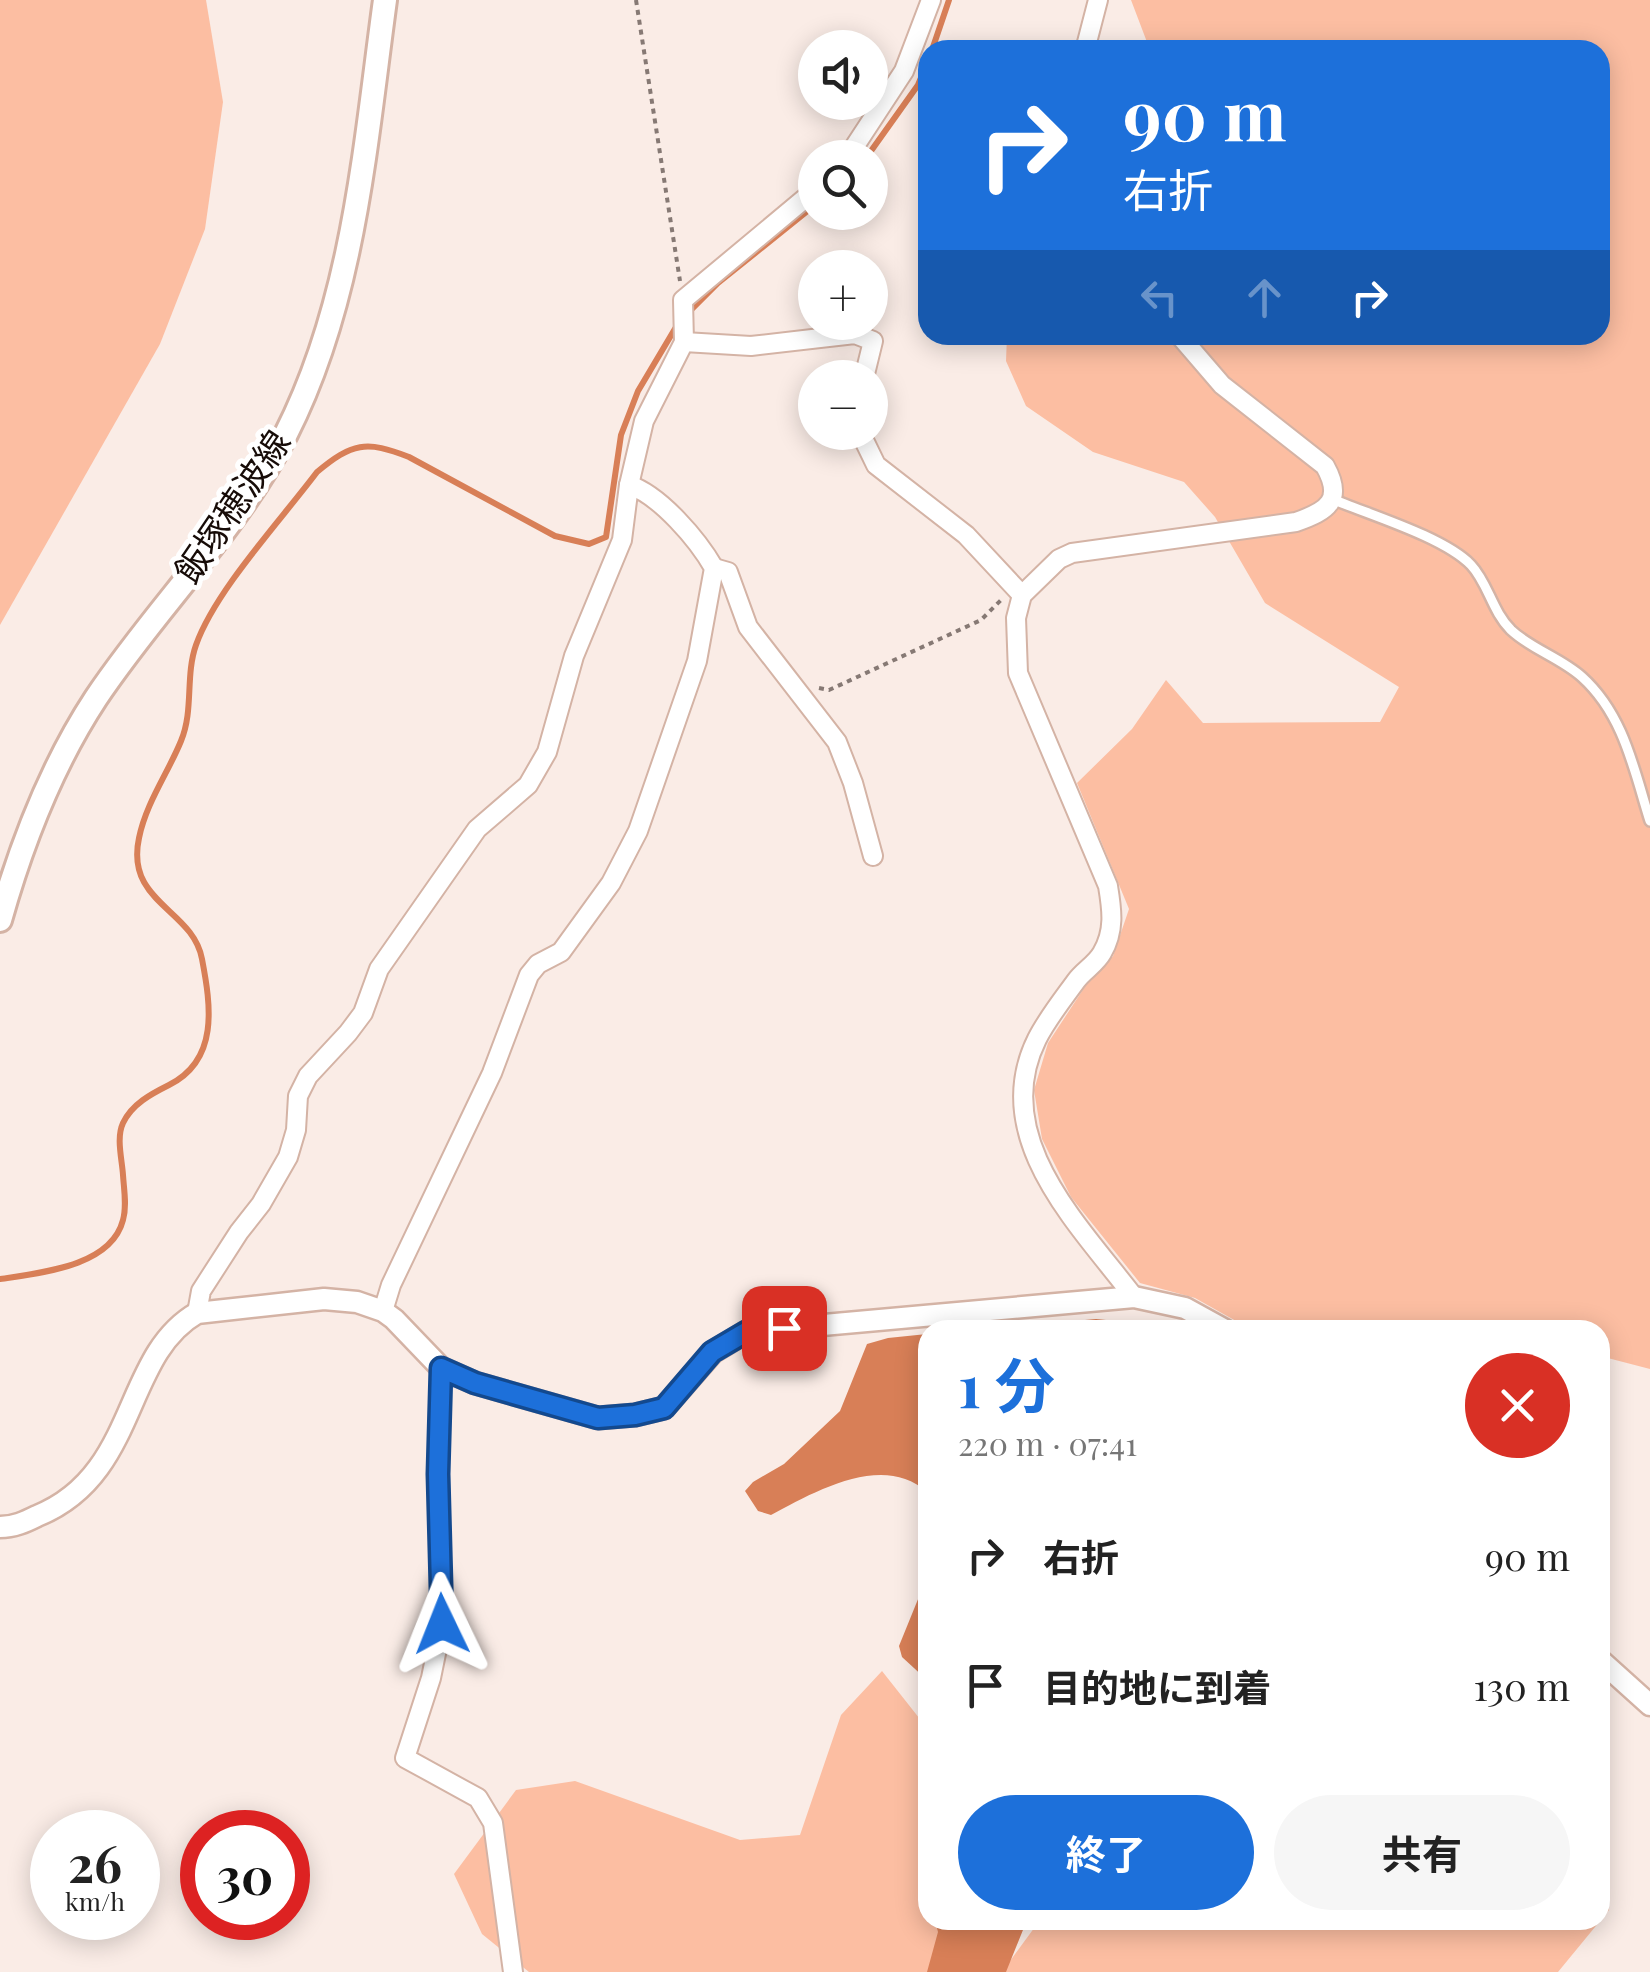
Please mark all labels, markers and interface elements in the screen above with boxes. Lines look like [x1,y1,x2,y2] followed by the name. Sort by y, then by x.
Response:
[798,30,888,450] map controls
[798,30,888,120] button: sound
[1123,65,1287,159] text: 90 m
[958,80,1088,210] icon: right
[798,140,888,230] button: search
[1123,158,1213,218] text: 右折
[798,250,888,340] button: +
[1132,270,1187,325] icon: left
[1237,270,1292,325] icon: ahead
[1342,270,1397,325] icon: right
[798,360,888,450] button: −
[163,420,299,591] street label: 飯塚穂波線
[742,1286,827,1371] pin
[757,1301,812,1356] icon: arrive
[958,1343,1055,1423] text: 1 分
[1465,1353,1570,1458] button: close
[958,1421,1137,1464] text: 220 m · 07:41
[958,1528,1013,1583] icon: right
[1485,1530,1570,1581] text: 90 m
[1043,1531,1119,1582] text: 右折
[390,1572,494,1676] position arrow
[958,1658,1013,1713] icon: arrive
[1473,1660,1570,1711] text: 130 m
[1043,1661,1271,1712] text: 目的地に到着
[958,1795,1254,1910] button: 終了
[1274,1795,1570,1910] button: 共有
[180,1810,310,1940] speed limit sign: 30
[68,1829,122,1896] text: 26
[65,1884,125,1917] text: km/h

